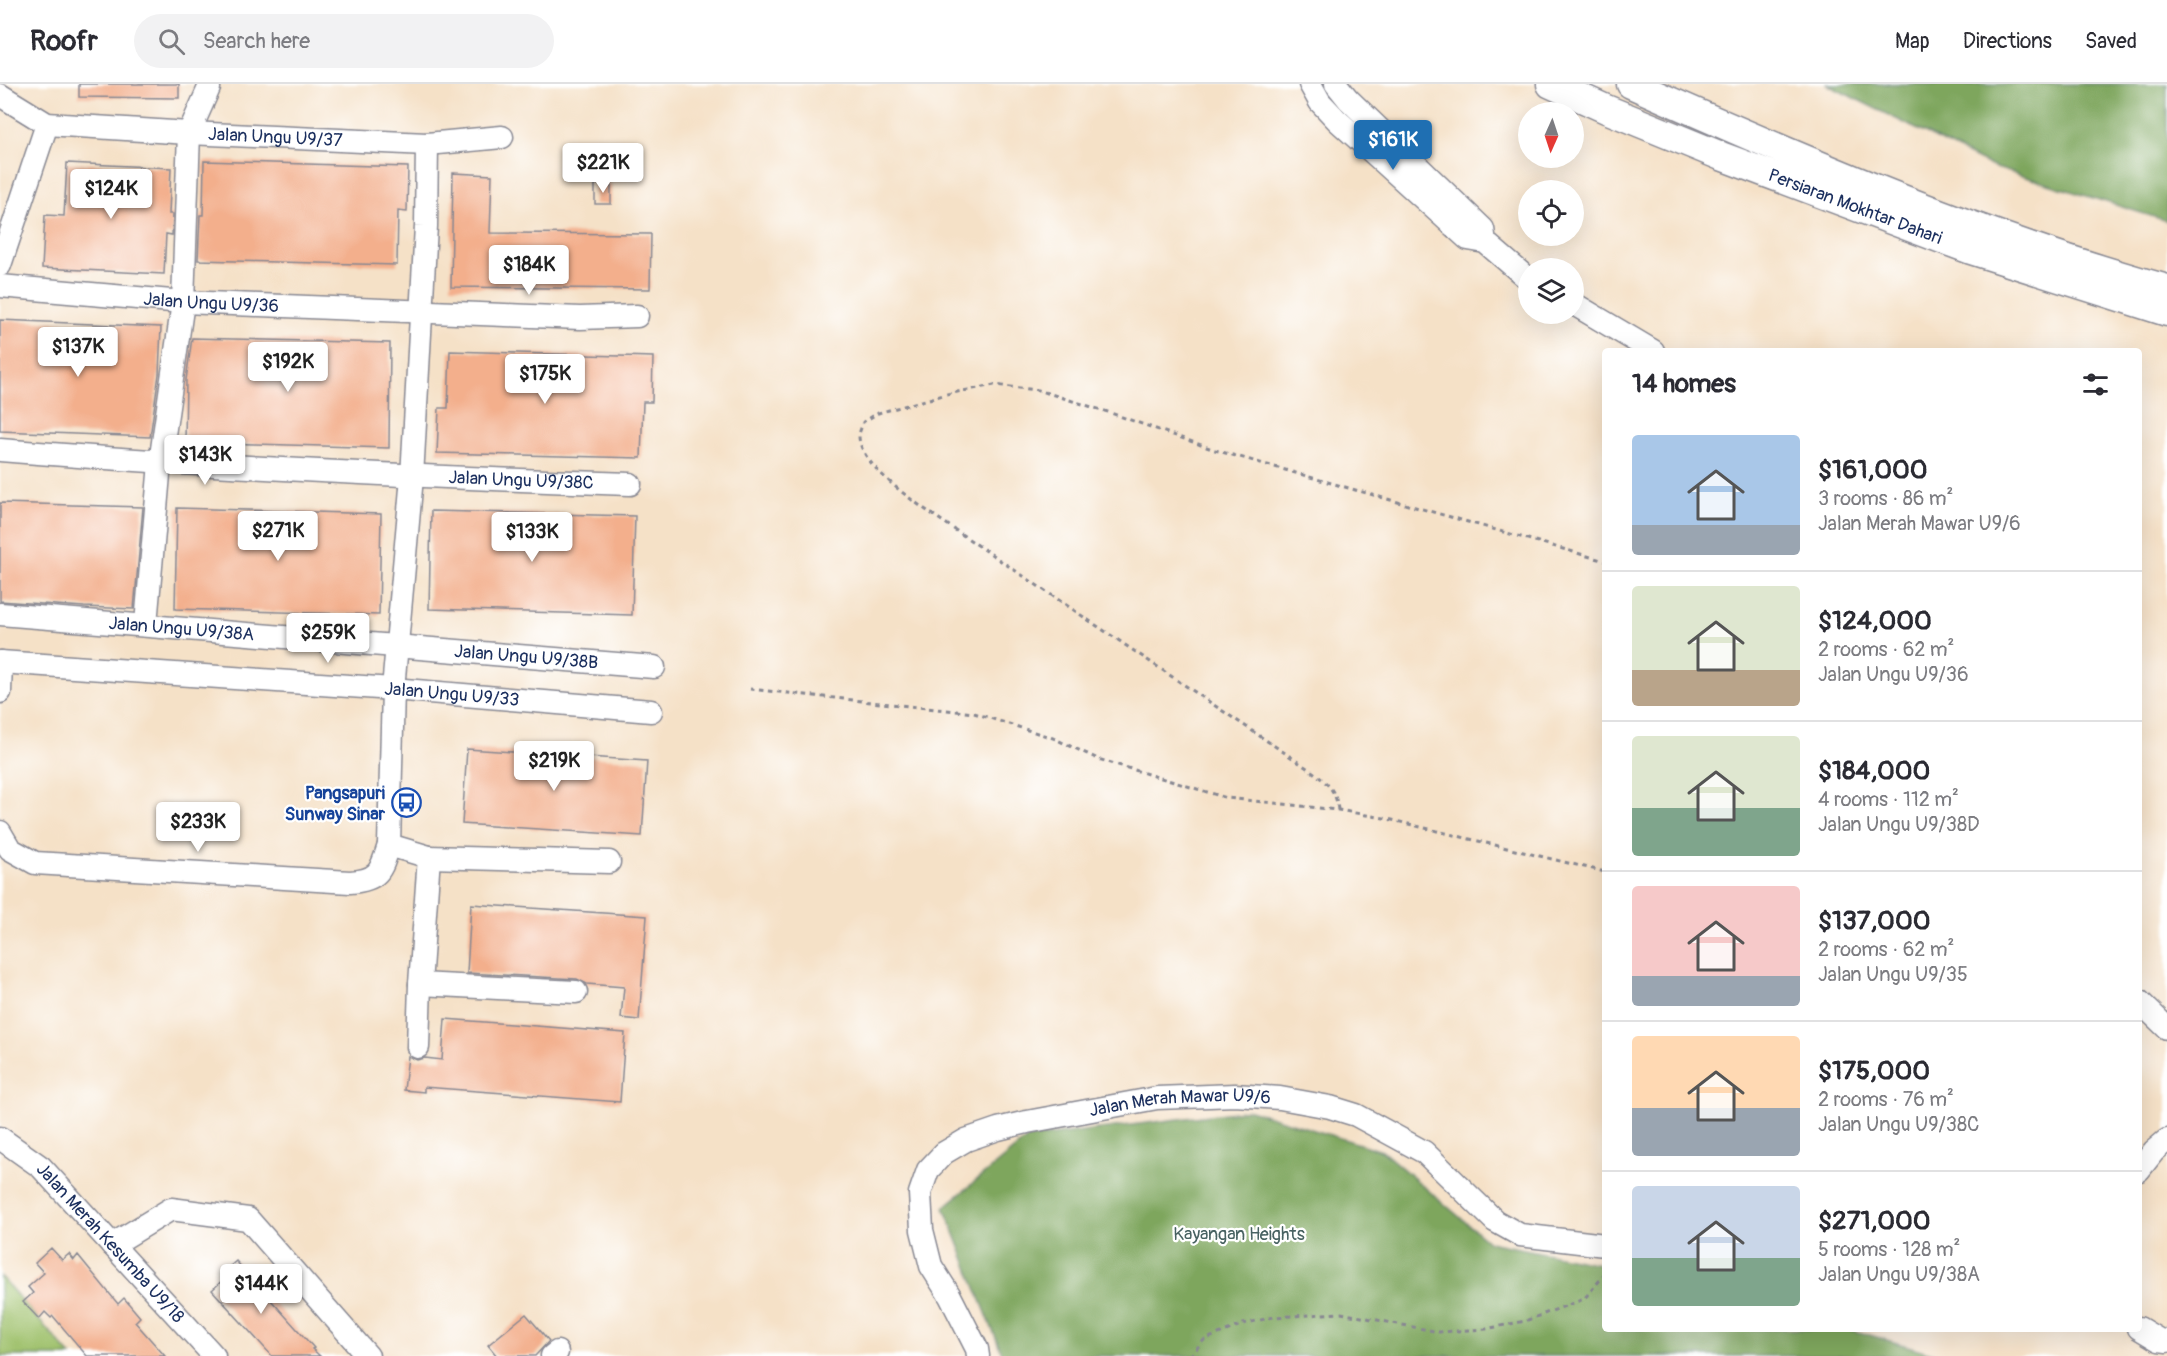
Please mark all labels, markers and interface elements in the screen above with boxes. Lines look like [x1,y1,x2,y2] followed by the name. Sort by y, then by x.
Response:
[134,14,554,68] search box
[30,24,98,59] text: Roofr
[155,25,188,58] icon: search
[203,27,310,55] text: Search here
[1895,28,1930,55] text: Map
[1963,28,2052,55] text: Directions
[2085,28,2137,55] text: Saved
[1518,102,1584,168] north arrow
[1518,102,1584,324] map controls
[1351,120,1435,171] pin: $161K
[208,122,344,152] street label: Jalan Ungu U9/37
[1368,127,1418,152] text: $161K
[561,143,645,194] pin: $221K
[576,150,630,175] text: $221K
[1765,163,1945,250] street label: Persiaran Mokhtar Dahari
[69,169,153,220] pin: $124K
[84,176,138,201] text: $124K
[1518,180,1584,246] button: locate
[487,245,571,296] pin: $184K
[503,252,555,277] text: $184K
[1518,258,1584,324] button: layers
[143,287,279,317] street label: Jalan Ungu U9/36
[36,327,120,378] pin: $137K
[52,334,104,359] text: $137K
[246,342,330,393] pin: $192K
[262,349,314,374] text: $192K
[503,354,587,405] pin: $175K
[519,361,571,386] text: $175K
[1632,368,1736,400] text: 14 homes
[2079,368,2112,401] icon: filters
[163,435,247,486] pin: $143K
[178,442,232,467] text: $143K
[1818,454,1927,486] text: $161,000
[1680,459,1752,531] icon: home
[448,466,594,494] street label: Jalan Ungu U9/38C
[1818,486,1953,511] text: 3 rooms · 86 m²
[236,511,320,562] pin: $271K
[1818,511,2021,536] text: Jalan Merah Mawar U9/6
[490,512,574,563] pin: $133K
[252,518,304,543] text: $271K
[505,519,559,544] text: $133K
[1818,605,1932,637] text: $124,000
[1680,610,1752,682] icon: home
[108,611,255,646] street label: Jalan Ungu U9/38A
[286,613,370,664] pin: $259K
[300,620,356,645] text: $259K
[1818,637,1954,662] text: 2 rooms · 62 m²
[453,639,599,674] street label: Jalan Ungu U9/38B
[1818,662,1969,687] text: Jalan Ungu U9/36
[384,677,520,711] street label: Jalan Ungu U9/33
[512,741,596,792] pin: $219K
[528,748,580,773] text: $219K
[1818,755,1930,787] text: $184,000
[1680,760,1752,832] icon: home
[285,782,386,826] place label: Pangsapuri Sunway Sinar
[390,787,422,819] bus stop icon: Pangsapuri Sunway Sinar
[1818,787,1959,812] text: 4 rooms · 112 m²
[156,802,240,853] pin: $233K
[170,809,226,834] text: $233K
[1818,812,1980,837] text: Jalan Ungu U9/38D
[1818,905,1930,937] text: $137,000
[1680,910,1752,982] icon: home
[1818,937,1954,962] text: 2 rooms · 62 m²
[1818,962,1968,987] text: Jalan Ungu U9/35
[1818,1055,1930,1087] text: $175,000
[1680,1060,1752,1132] icon: home
[1087,1083,1272,1122] street label: Jalan Merah Mawar U9/6
[1818,1087,1954,1112] text: 2 rooms · 76 m²
[1818,1112,1979,1137] text: Jalan Ungu U9/38C
[31,1158,189,1328] street label: Jalan Merah Kesumba U9/18
[1818,1205,1930,1237] text: $271,000
[1680,1210,1752,1282] icon: home
[1173,1223,1305,1246] park label: Kayangan Heights
[1818,1237,1960,1262] text: 5 rooms · 128 m²
[1818,1262,1980,1287] text: Jalan Ungu U9/38A
[219,1264,303,1315] pin: $144K
[234,1271,288,1296] text: $144K

